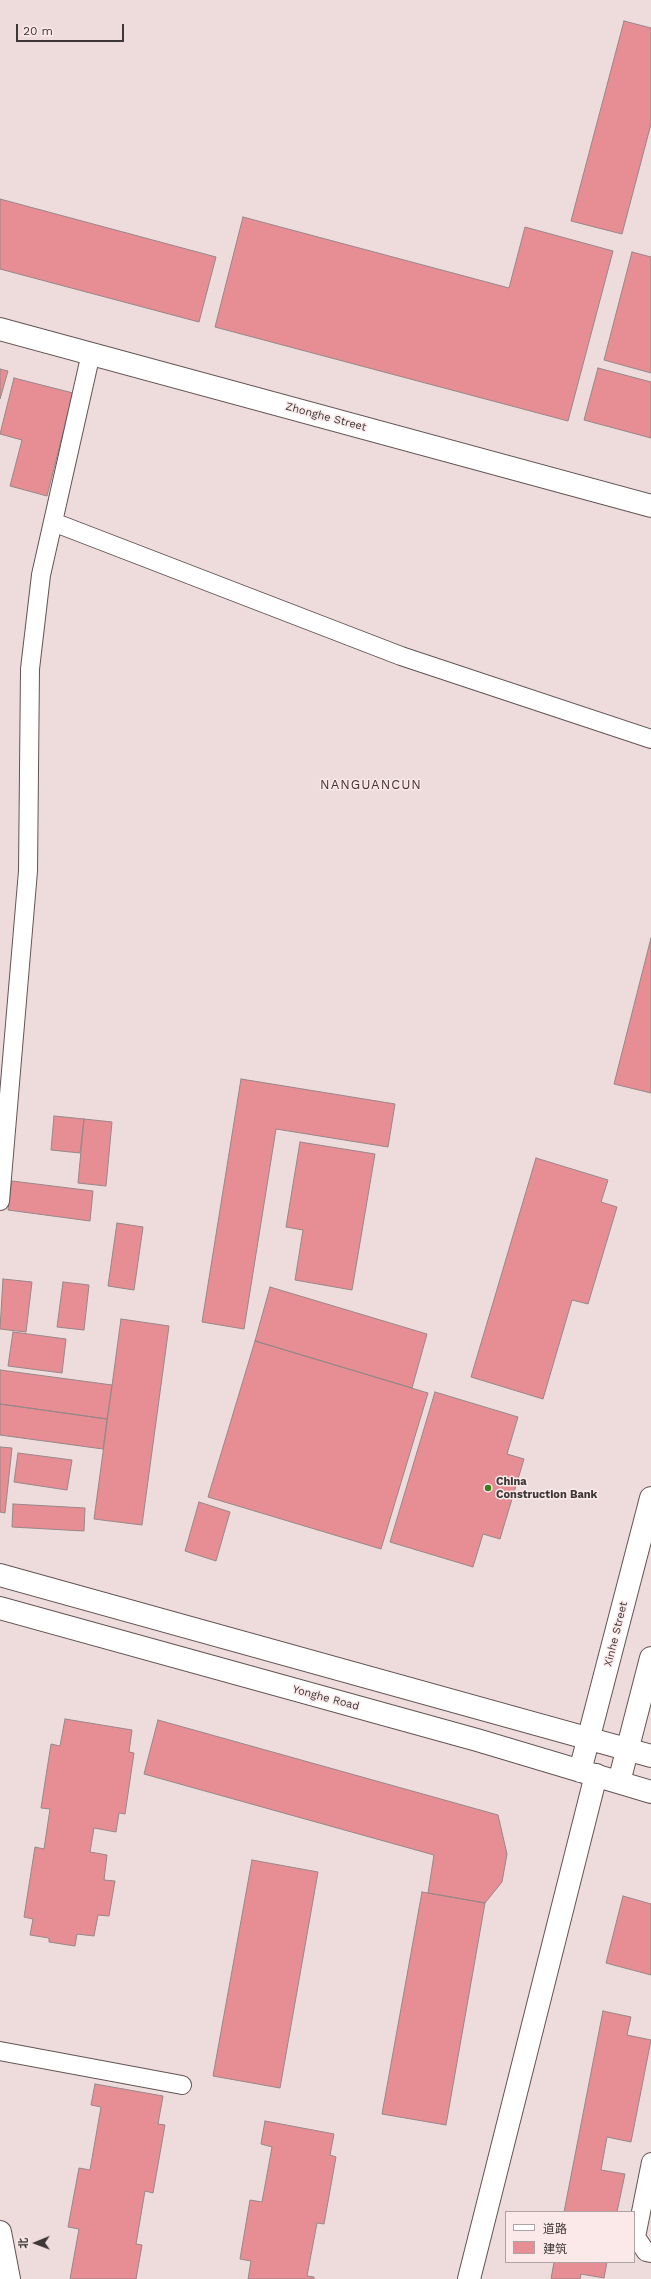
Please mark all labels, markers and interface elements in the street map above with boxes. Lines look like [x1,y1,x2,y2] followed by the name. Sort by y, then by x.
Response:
[18,16,126,42] scale bar
[23,24,53,38] text: 20 m
[284,400,368,434] street label: Zhonghe Street
[320,777,422,793] district label: NANGUANCUN
[496,1475,597,1501] place label: China Construction Bank
[483,1483,493,1493] marker: China Construction Bank
[602,1600,630,1668] street label: Xinhe Street
[291,1683,361,1713] street label: Yonghe Road
[505,2211,635,2263] legend
[543,2222,567,2236] text: 道路
[16,2223,56,2263] north arrow
[17,2238,30,2249] text: 北
[543,2242,567,2256] text: 建筑

